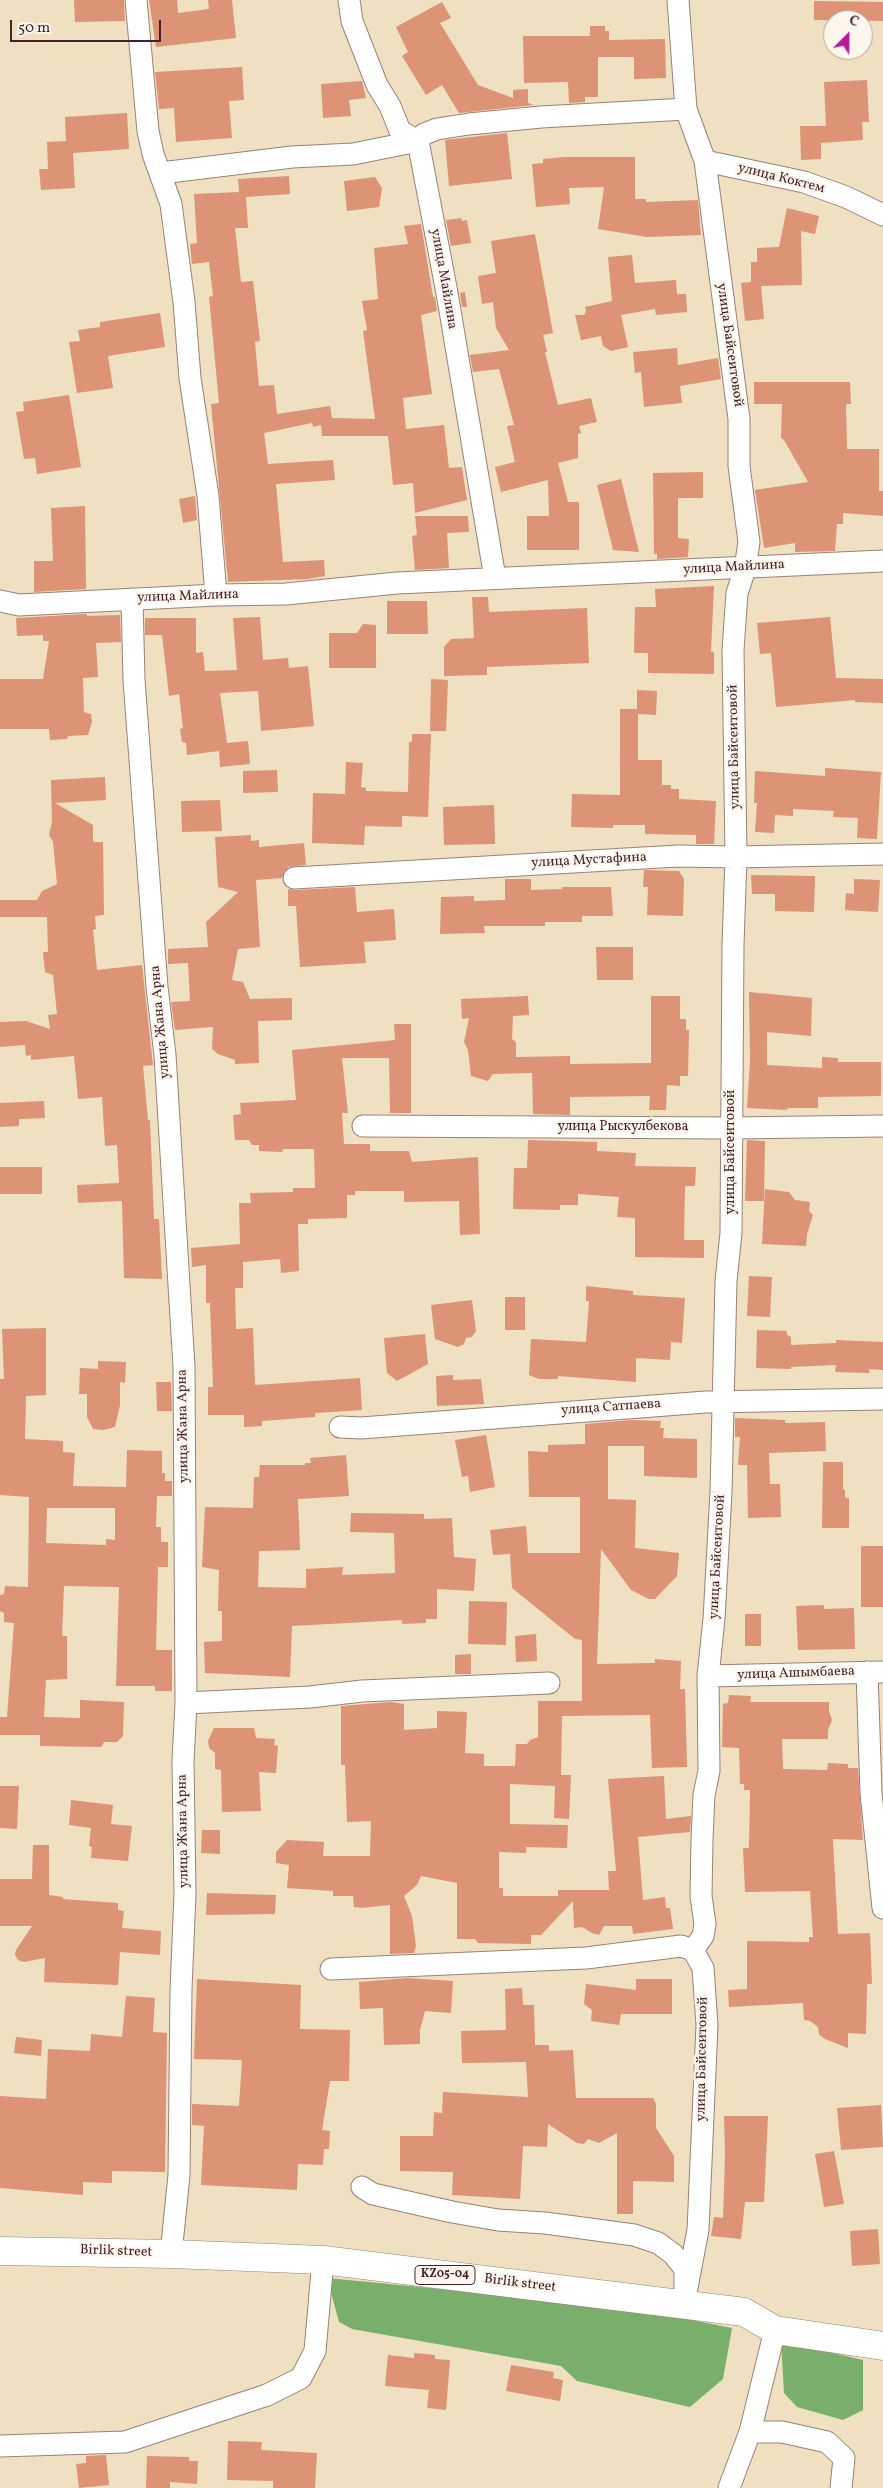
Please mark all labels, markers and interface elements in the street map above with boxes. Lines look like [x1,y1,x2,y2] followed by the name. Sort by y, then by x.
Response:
[12,10,164,42] scale bar
[823,10,873,60] north arrow
[846,11,862,32] text: С
[18,18,50,39] text: 50 m
[736,160,826,198] street label: улица Коктем
[426,227,460,331] street label: улица Майлина
[712,282,746,408] street label: улица Байсеитовой
[683,557,785,579] street label: улица Майлина
[137,587,239,607] street label: улица Майлина
[726,684,744,810] street label: улица Байсеитовой
[531,850,647,872] street label: улица Мустафина
[148,964,174,1080] street label: улица Жана Арна
[723,1090,739,1214] street label: улица Байсеитовой
[557,1119,689,1135] street label: улица Рыскулбекова
[175,1369,193,1483] street label: улица Жана Арна
[560,1396,662,1420] street label: улица Сатпаева
[706,1494,730,1620] street label: улица Байсеитовой
[737,1664,855,1684] street label: улица Ашымбаева
[175,1774,193,1888] street label: улица Жана Арна
[694,1996,712,2122] street label: улица Байсеитовой
[79,2242,153,2262] street label: Birlik street
[415,2266,475,2284] road number: KZ05-04
[483,2271,557,2297] street label: Birlik street

